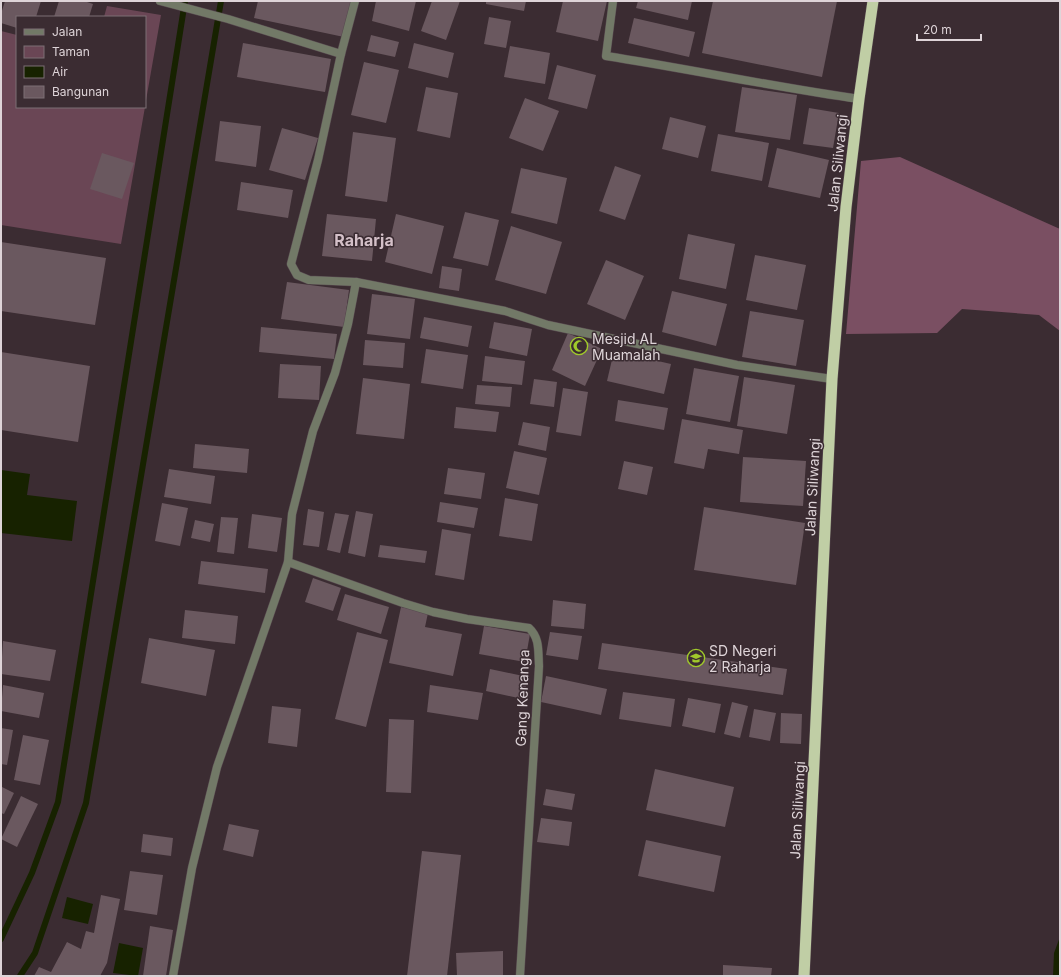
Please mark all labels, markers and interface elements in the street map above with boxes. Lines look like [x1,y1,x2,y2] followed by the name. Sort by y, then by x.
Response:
[16,16,146,108] legend
[917,16,981,42] scale bar
[923,22,952,37] text: 20 m
[52,24,82,39] text: Jalan
[52,44,90,59] text: Taman
[52,64,68,79] text: Air
[52,84,109,99] text: Bangunan
[823,113,851,213] street label: Jalan Siliwangi
[334,230,394,250] district label: Raharja
[592,330,660,363] place label: Mesjid AL Muamalah
[569,336,589,356] mosque icon: Mesjid AL Muamalah
[801,438,823,536] street label: Jalan Siliwangi
[709,642,776,675] place label: SD Negeri 2 Raharja
[686,648,706,668] school or university icon: SD Negeri 2 Raharja
[512,649,532,747] street label: Gang Kenanga
[786,761,808,859] street label: Jalan Siliwangi

